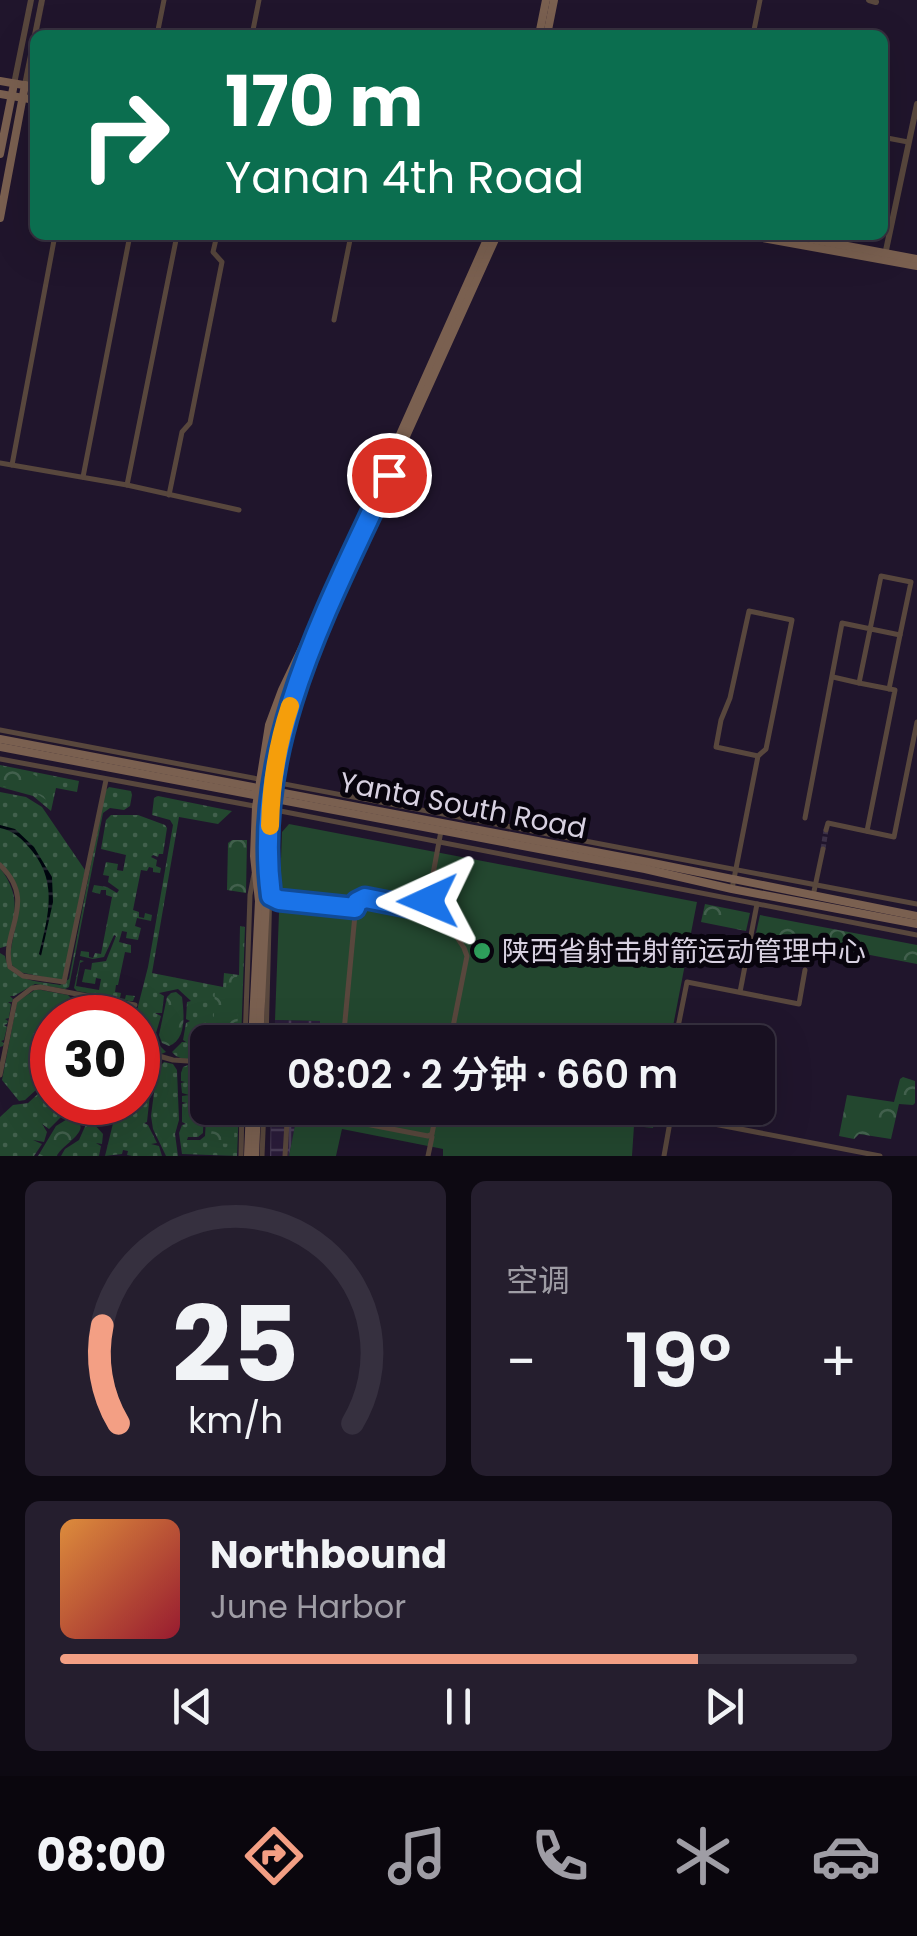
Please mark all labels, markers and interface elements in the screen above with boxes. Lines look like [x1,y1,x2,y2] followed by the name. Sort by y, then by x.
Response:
[225,52,423,151] text: 170 m
[60,70,190,200] icon: right
[225,146,584,209] text: Yanan 4th Road
[347,433,432,518] pin
[362,448,417,503] icon: arrive
[336,762,590,849] street label: Yanta South Road
[376,849,480,953] position arrow
[502,932,866,971] place label: 陕西省射击射箭运动管理中心
[471,940,493,962] marker: 陕西省射击射箭运动管理中心
[30,995,160,1125] speed limit sign: 30
[287,1048,678,1101] text: 08:02 · 2 分钟 · 660 m
[506,1258,570,1303] text: 空调
[172,1272,299,1417] text: 25
[624,1308,732,1413] text: 19°
[506,1323,536,1400] text: −
[819,1323,857,1400] text: +
[188,1395,283,1446] text: km/h
[210,1528,447,1581] text: Northbound
[210,1584,406,1629] text: June Harbor
[165,1679,220,1734] icon: previous
[431,1679,486,1734] icon: pause
[697,1679,752,1734] icon: next
[239,1821,309,1891] icon: directions
[382,1821,452,1891] icon: music
[525,1821,595,1891] icon: phone
[668,1821,738,1891] icon: climate
[811,1821,881,1891] icon: car
[36,1824,166,1887] text: 08:00

